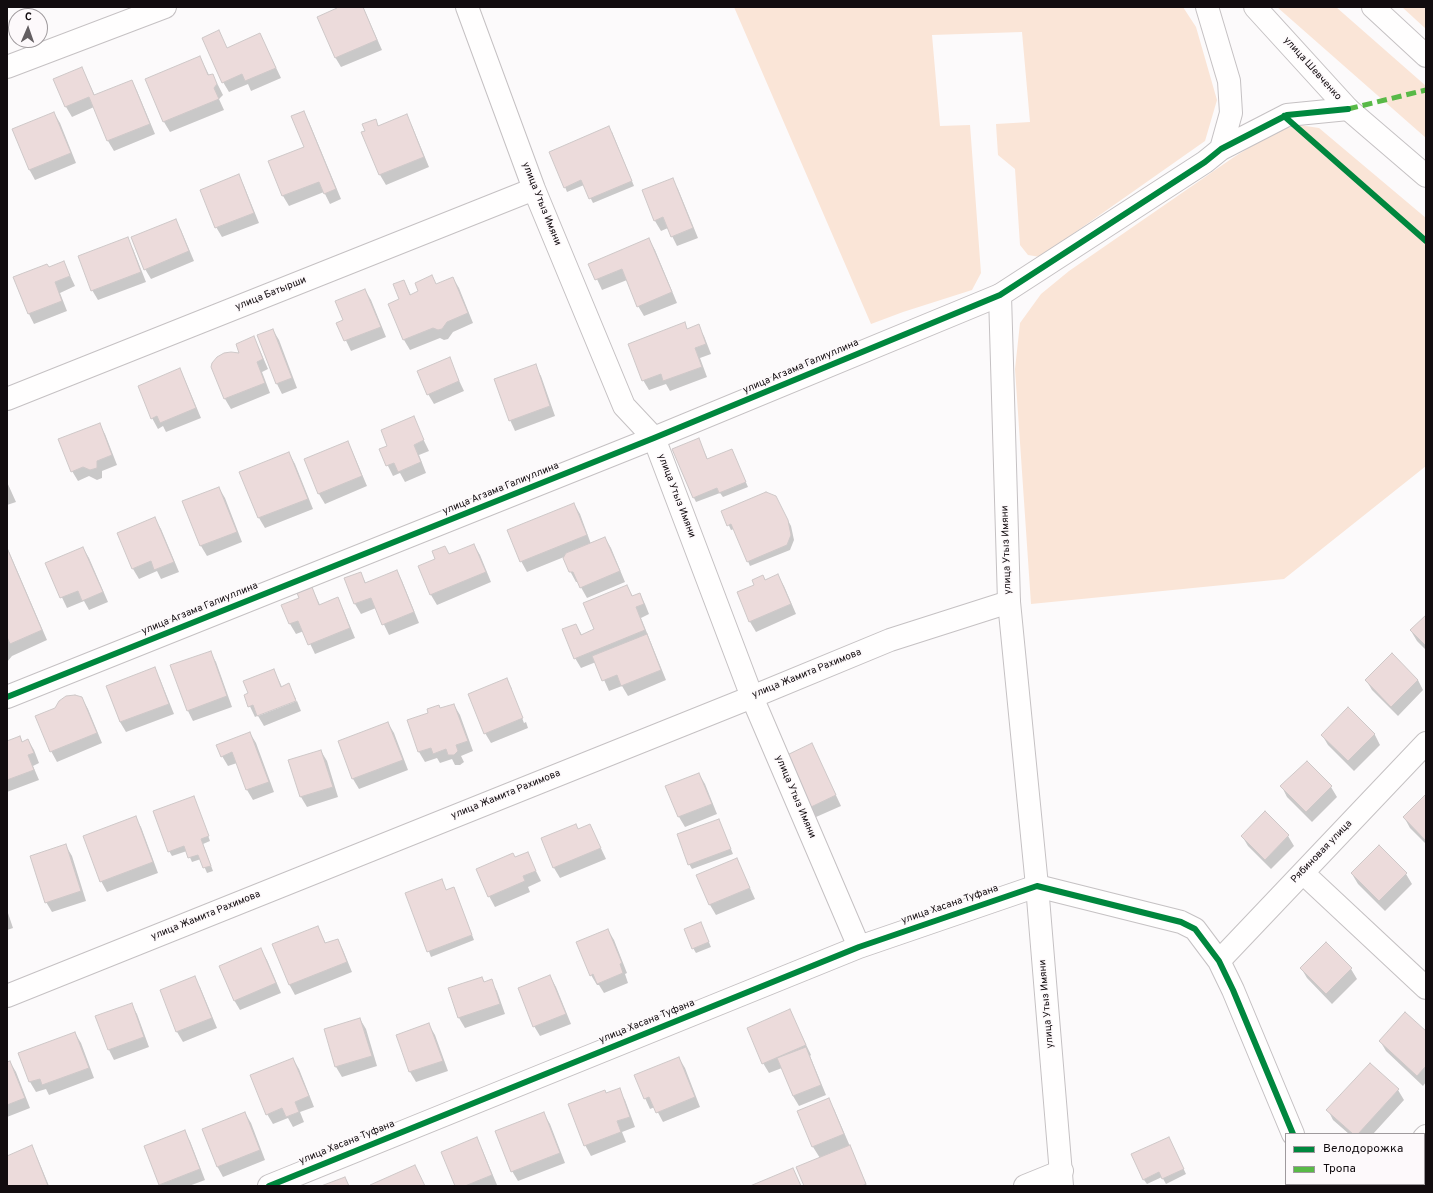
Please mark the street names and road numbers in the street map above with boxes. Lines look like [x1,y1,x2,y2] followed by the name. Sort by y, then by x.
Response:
[1280,35,1344,103] street label: улица Шевченко
[519,160,563,248] street label: улица Утыз Имяни
[234,274,308,314] street label: улица Батырши
[741,337,861,397] street label: улица Агзама Галиуллина
[654,452,698,540] street label: улица Утыз Имяни
[441,460,561,518] street label: улица Агзама Галиуллина
[999,505,1015,595] street label: улица Утыз Имяни
[140,580,260,638] street label: улица Агзама Галиуллина
[751,647,863,701] street label: улица Жамита Рахимова
[772,754,818,840] street label: улица Утыз Имяни
[450,768,562,822] street label: улица Жамита Рахимова
[1289,818,1355,886] street label: Рябиновая улица
[900,883,1000,927] street label: улица Хасана Туфана
[150,889,262,943] street label: улица Жамита Рахимова
[1037,959,1057,1049] street label: улица Утыз Имяни
[597,997,697,1047] street label: улица Хасана Туфана
[297,1118,397,1168] street label: улица Хасана Туфана

